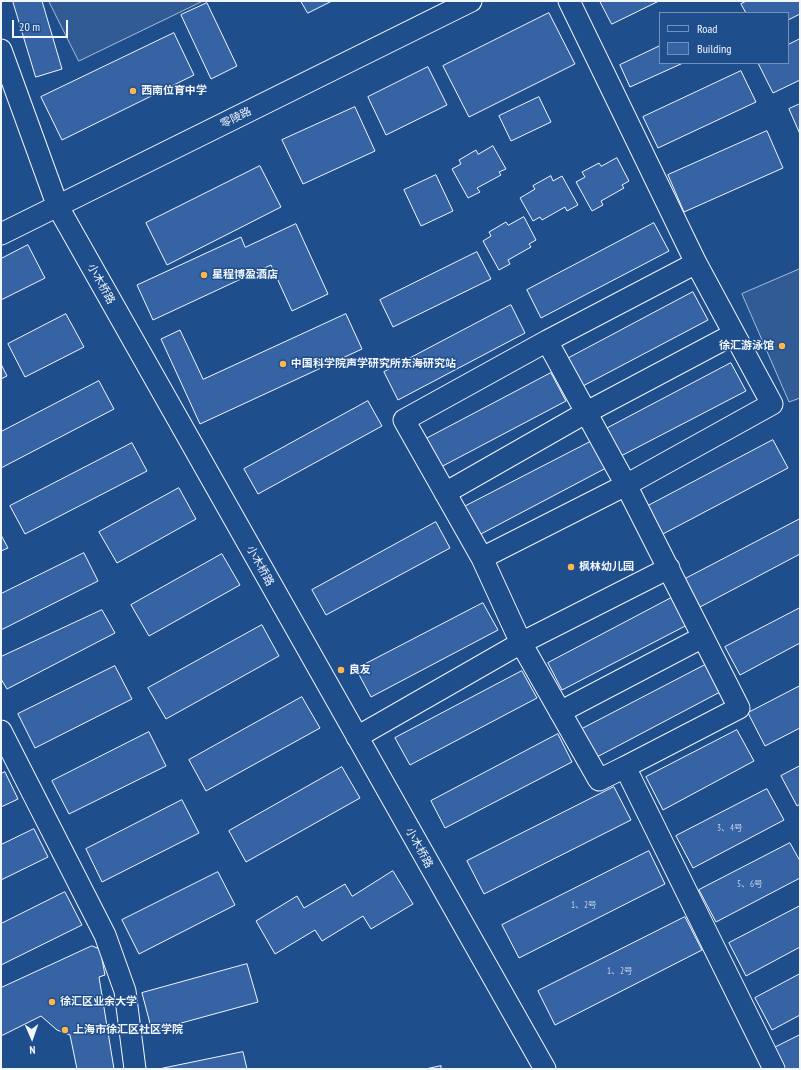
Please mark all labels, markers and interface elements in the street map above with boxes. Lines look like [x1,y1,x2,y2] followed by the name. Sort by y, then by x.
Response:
[14,12,70,38] scale bar
[659,12,789,64] legend
[19,19,40,34] text: 20 m
[697,21,717,36] text: Road
[697,41,732,56] text: Building
[141,84,207,98] place label: 西南位育中学
[128,86,138,96] marker: 西南位育中学
[218,105,254,131] street label: 零陵路
[85,262,117,306] street label: 小木桥路
[212,268,278,282] place label: 星程博盈酒店
[199,270,209,280] marker: 星程博盈酒店
[719,339,774,353] place label: 徐汇游泳馆
[777,341,787,351] marker: 徐汇游泳馆
[291,357,456,371] place label: 中国科学院声学研究所东海研究站
[278,359,288,369] marker: 中国科学院声学研究所东海研究站
[244,544,276,588] street label: 小木桥路
[579,560,634,574] place label: 枫林幼儿园
[566,562,576,572] marker: 枫林幼儿园
[349,663,371,677] place label: 良友
[336,665,346,675] marker: 良友
[717,823,743,833] house number: 3、4号
[403,826,435,870] street label: 小木桥路
[737,879,763,889] house number: 5、6号
[571,900,597,910] house number: 1、2号
[607,966,633,976] house number: 1、2号
[60,995,137,1009] place label: 徐汇区业余大学
[47,997,57,1007] marker: 徐汇区业余大学
[12,1018,52,1058] north arrow
[73,1023,183,1037] place label: 上海市徐汇区社区学院
[60,1025,70,1035] marker: 上海市徐汇区社区学院
[29,1043,36,1057] text: N

